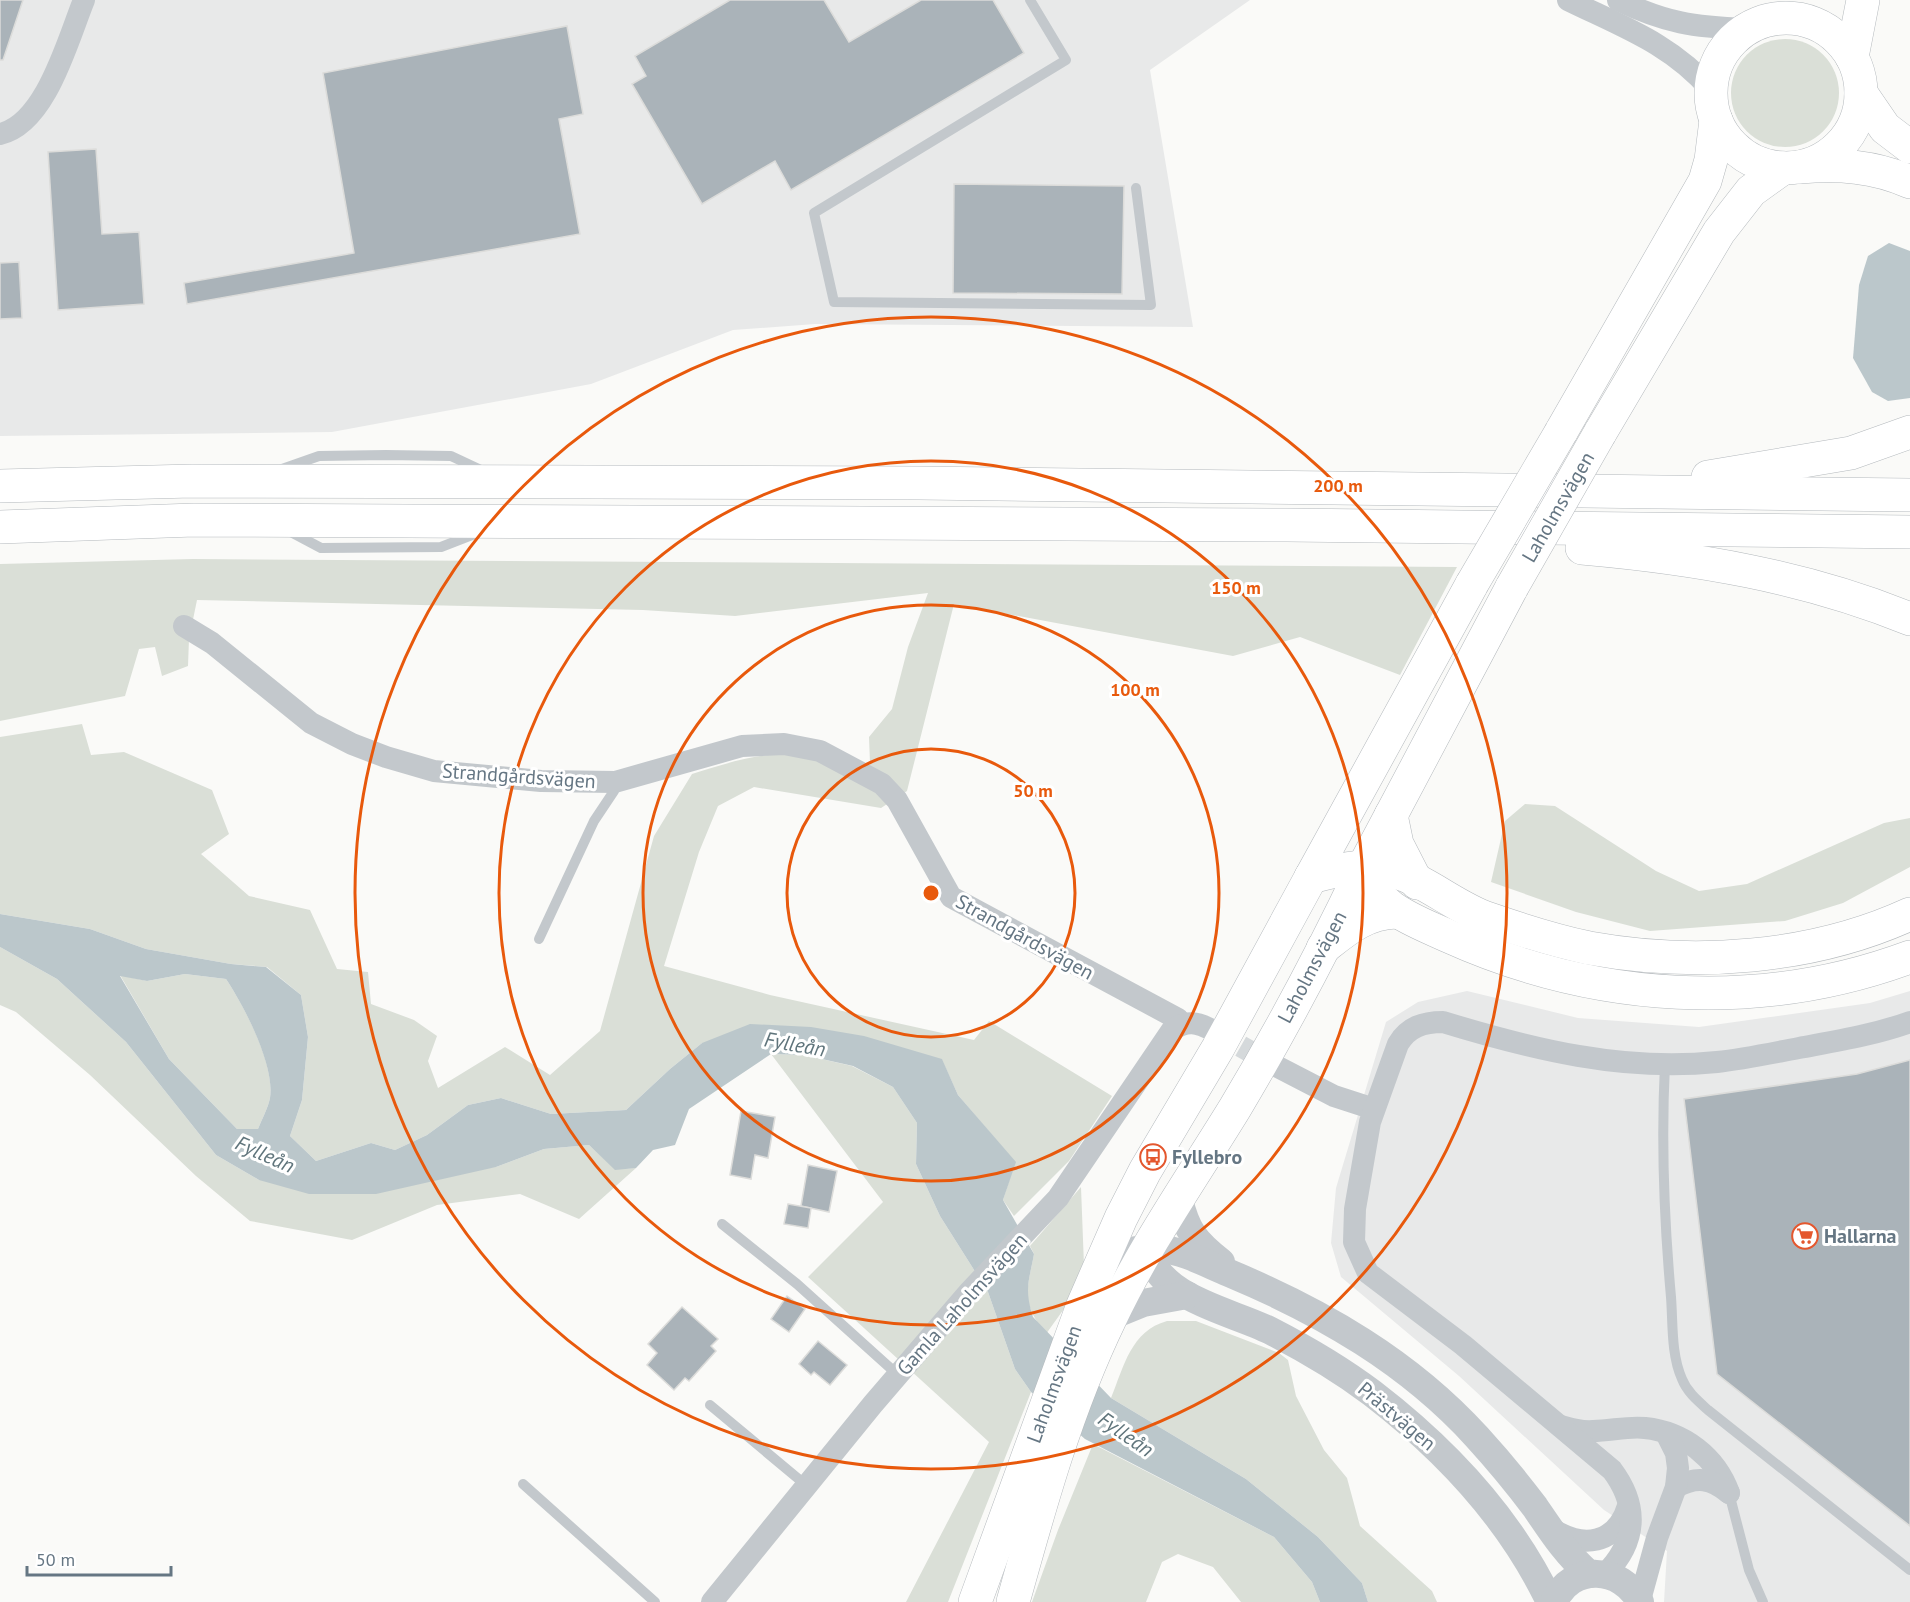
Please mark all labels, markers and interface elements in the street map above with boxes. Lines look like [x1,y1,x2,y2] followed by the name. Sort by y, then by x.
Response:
[1516,447,1600,567] street label: Laholmsvägen
[1313,474,1363,497] text: 200 m
[1211,576,1261,599] text: 150 m
[1110,678,1160,701] text: 100 m
[441,758,597,794] street label: Strandgårdsvägen
[1013,779,1053,802] text: 50 m
[921,883,941,903] centre of rings
[951,888,1099,986] street label: Strandgårdsvägen
[1272,906,1352,1028] street label: Laholmsvägen
[762,1025,828,1063] water label: Fylleån
[231,1129,299,1179] water label: Fylleån
[1138,1142,1168,1172] bus stop icon: Fyllebro
[1172,1144,1242,1170] place label: Fyllebro
[1790,1221,1820,1251] supermarket icon: Hallarna
[1824,1223,1897,1249] place label: Hallarna
[891,1227,1033,1381] street label: Gamla Laholmsvägen
[1021,1322,1087,1446] street label: Laholmsvägen
[1353,1376,1441,1456] street label: Prästvägen
[1093,1405,1159,1463] water label: Fylleån
[27,1539,171,1577] scale bar
[36,1548,75,1571] text: 50 m

